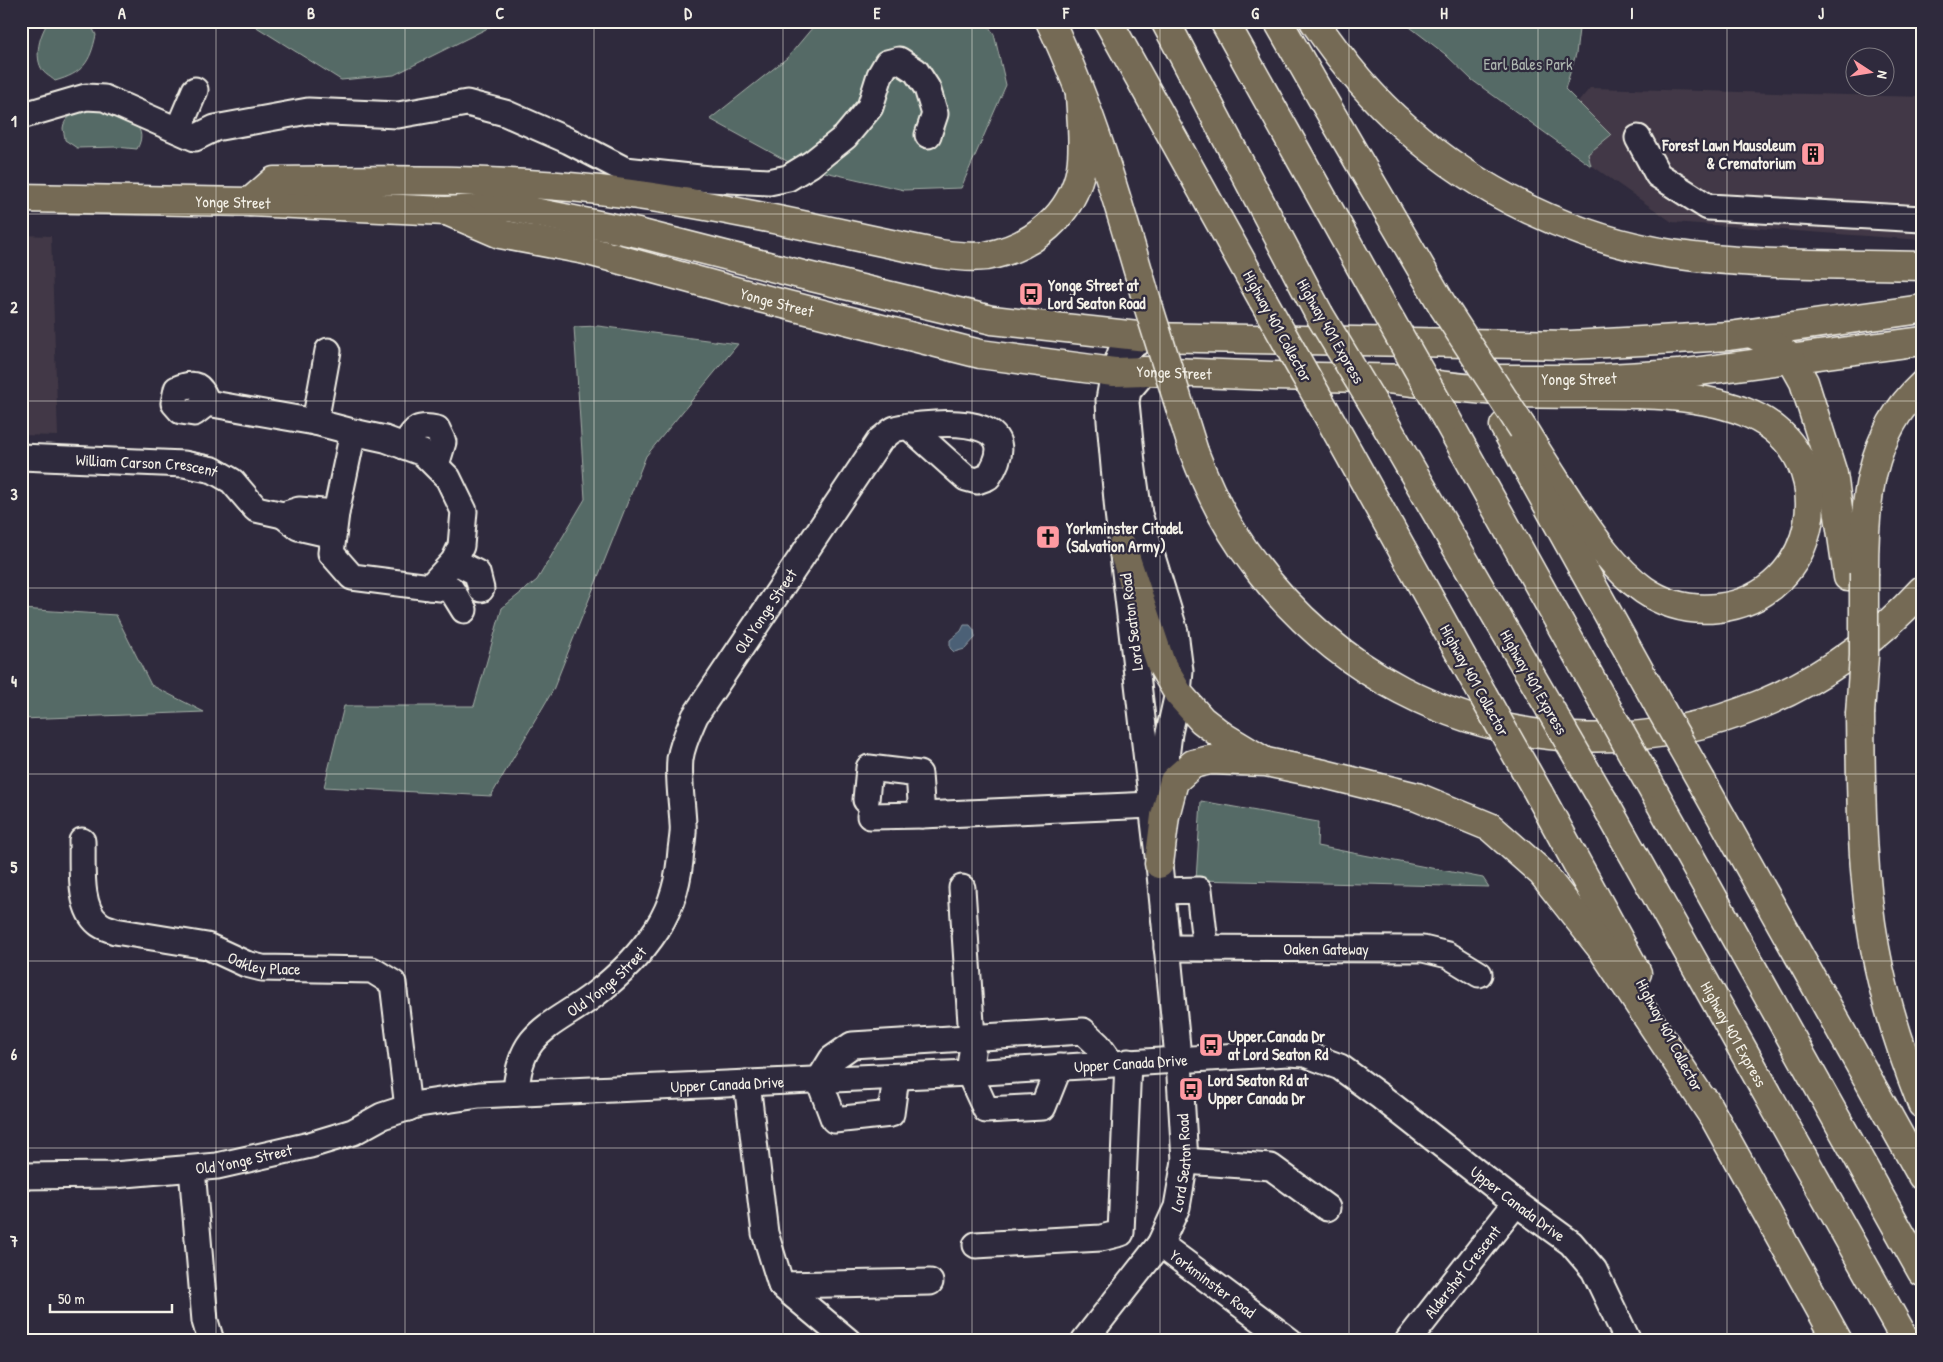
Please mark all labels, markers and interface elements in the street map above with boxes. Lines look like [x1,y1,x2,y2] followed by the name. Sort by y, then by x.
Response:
[118,2,126,24] text: A
[307,2,315,24] text: B
[496,2,505,24] text: C
[684,2,692,24] text: D
[873,2,881,24] text: E
[1062,2,1070,24] text: F
[1251,2,1259,24] text: G
[1440,2,1448,24] text: H
[1630,2,1634,24] text: I
[1818,2,1824,24] text: J
[1846,48,1896,98] north arrow
[1483,53,1573,75] park label: Earl Bales Park
[1873,69,1893,81] text: N
[11,110,17,132] text: 1
[1661,134,1796,174] place label: Forest Lawn Mausoleum & Crematorium
[1800,141,1826,167] building icon: Forest Lawn Mausoleum & Crematorium
[195,190,272,214] street label: Yonge Street
[1238,266,1318,386] street label: Highway 401 Collector
[1048,274,1146,314] place label: Yonge Street at Lord Seaton Road
[1292,275,1370,387] street label: Highway 401 Express
[1018,281,1044,307] bus stop icon: Yonge Street at Lord Seaton Road
[738,282,817,322] street label: Yonge Street
[10,296,18,318] text: 2
[1136,360,1213,385] street label: Yonge Street
[1541,367,1618,390] street label: Yonge Street
[75,448,223,482] street label: William Carson Crescent
[10,483,18,505] text: 3
[1066,517,1184,558] place label: Yorkminster Citadel (Salvation Army)
[1035,524,1061,550] church icon: Yorkminster Citadel (Salvation Army)
[729,564,802,658] street label: Old Yonge Street
[1114,572,1148,672] street label: Lord Seaton Road
[1435,620,1515,740] street label: Highway 401 Collector
[1495,626,1573,738] street label: Highway 401 Express
[11,670,17,692] text: 4
[11,856,18,878] text: 5
[1283,937,1369,960] street label: Oaken Gateway
[562,941,652,1022] street label: Old Yonge Street
[224,946,301,980] street label: Oakley Place
[1631,975,1709,1095] street label: Highway 401 Collector
[1696,977,1772,1091] street label: Highway 401 Express
[1228,1025,1329,1065] place label: Upper Canada Dr at Lord Seaton Rd
[1198,1032,1224,1058] bus stop icon: Upper Canada Dr at Lord Seaton Rd
[11,1043,18,1065] text: 6
[1073,1048,1189,1077] street label: Upper Canada Drive
[1208,1069,1309,1110] place label: Lord Seaton Rd at Upper Canada Dr
[670,1070,785,1097] street label: Upper Canada Drive
[1178,1076,1204,1102] bus stop icon: Lord Seaton Rd at Upper Canada Dr
[1165,1113,1196,1215] street label: Lord Seaton Road
[195,1138,295,1179] street label: Old Yonge Street
[1466,1160,1570,1247] street label: Upper Canada Drive
[1419,1220,1506,1323] street label: Aldershot Crescent
[9,1230,18,1252] text: 7
[1165,1244,1260,1323] street label: Yorkminster Road
[50,1282,172,1314] scale bar
[58,1288,85,1309] text: 50 m

